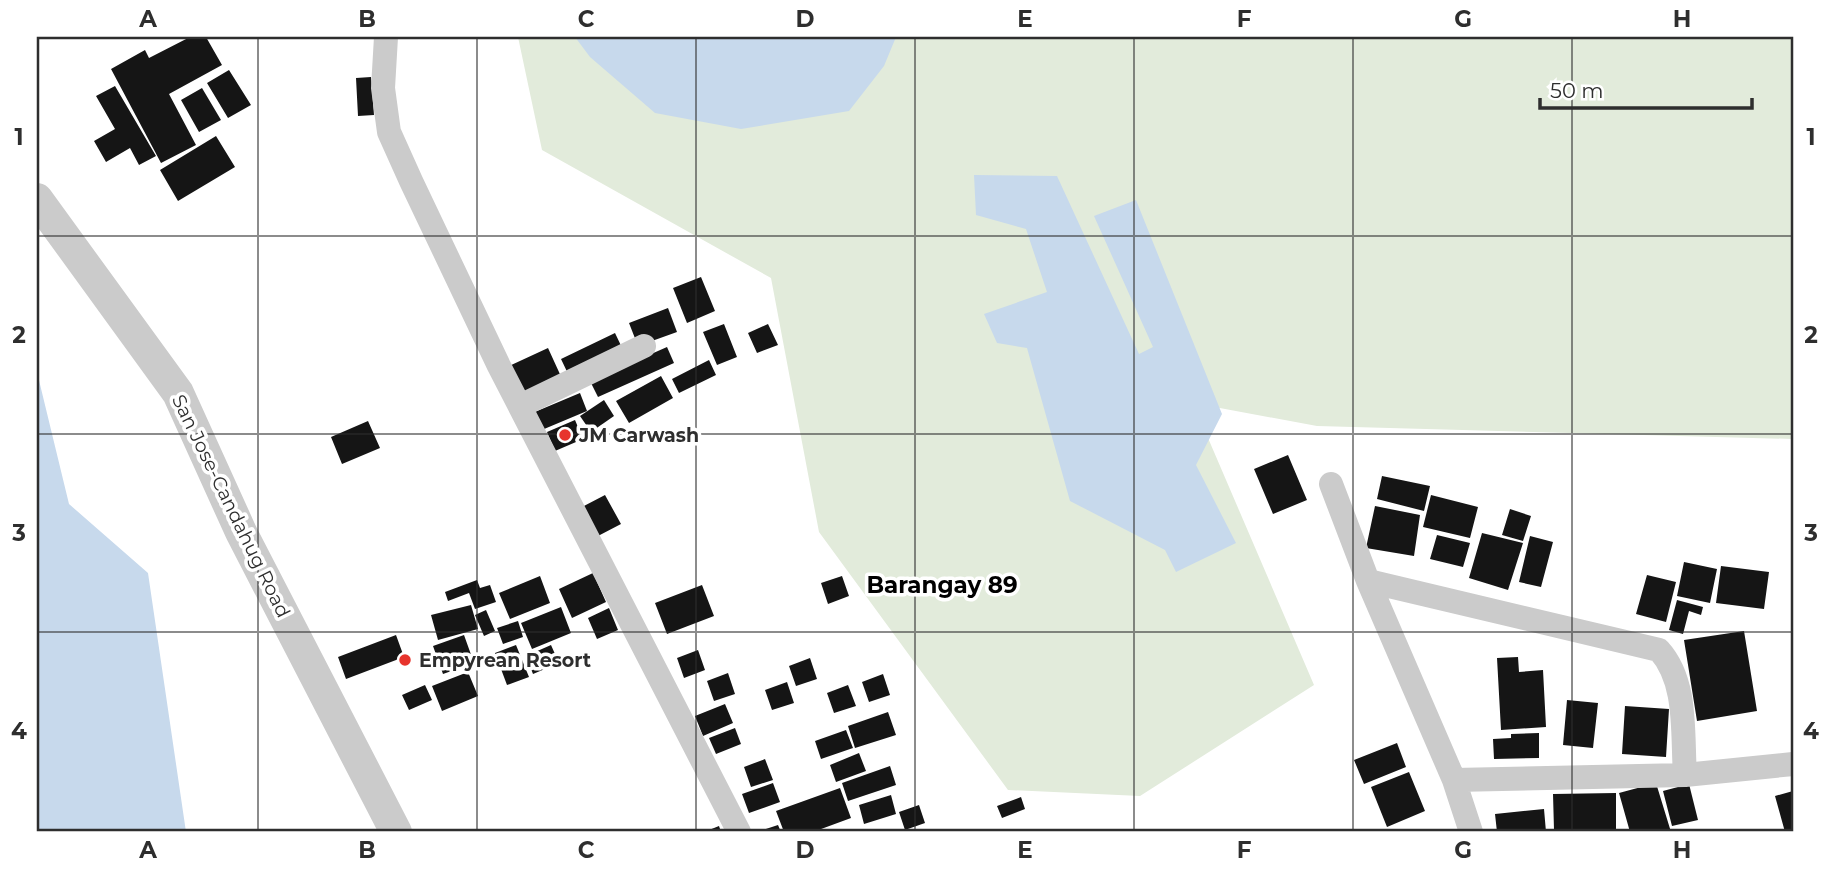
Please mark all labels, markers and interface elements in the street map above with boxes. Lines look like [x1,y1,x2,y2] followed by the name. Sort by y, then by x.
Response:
[138,5,157,33] text: A
[358,5,376,33] text: B
[578,5,595,33] text: C
[796,5,815,33] text: D
[1017,5,1033,33] text: E
[1237,5,1252,33] text: F
[1454,5,1472,33] text: G
[1673,5,1691,33] text: H
[1540,66,1751,110] scale bar
[1550,78,1604,103] text: 50 m
[14,123,24,151] text: 1
[1806,123,1816,151] text: 1
[12,321,26,349] text: 2
[1804,321,1818,349] text: 2
[167,391,295,621] street label: San Jose-Candahug Road
[578,424,699,447] place label: JM Carwash
[557,427,573,443] marker: JM Carwash
[11,519,26,547] text: 3
[1803,519,1818,547] text: 3
[866,571,1018,599] district label: Barangay 89
[419,649,591,672] place label: Empyrean Resort
[397,652,413,668] marker: Empyrean Resort
[11,717,27,745] text: 4
[1803,717,1819,745] text: 4
[138,836,157,864] text: A
[358,836,376,864] text: B
[578,836,595,864] text: C
[796,836,815,864] text: D
[1017,836,1033,864] text: E
[1237,836,1252,864] text: F
[1454,836,1472,864] text: G
[1673,836,1691,864] text: H

